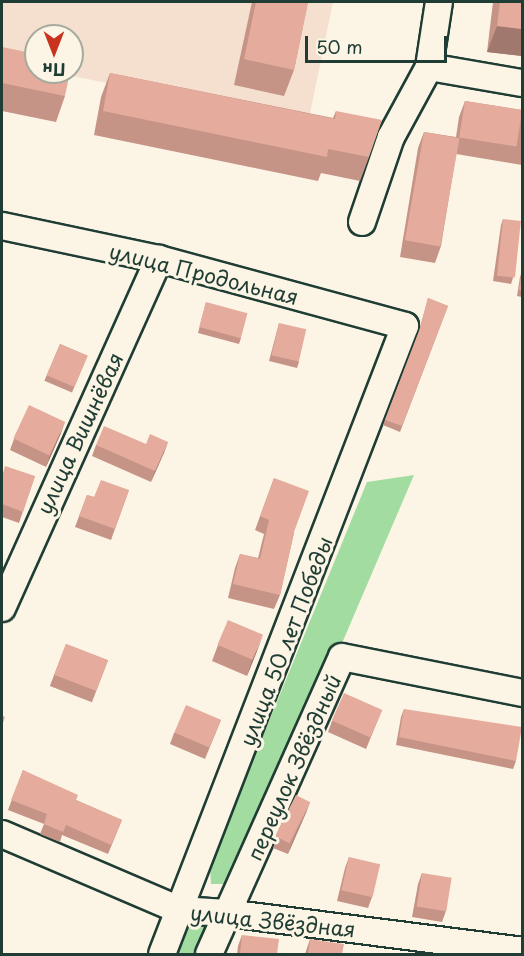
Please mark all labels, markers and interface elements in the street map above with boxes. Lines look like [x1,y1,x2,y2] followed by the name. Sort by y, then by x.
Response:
[24,24,84,84] north arrow
[308,24,450,62] scale bar
[316,33,363,60] text: 50 m
[42,58,66,82] text: Пн
[106,237,302,309] street label: улица Продольная
[30,348,128,518] street label: улица Вишнёвая
[233,532,337,750] street label: улица 50 лет Победы
[241,670,345,864] street label: переулок Звёздный
[189,899,357,941] street label: улица Звёздная

